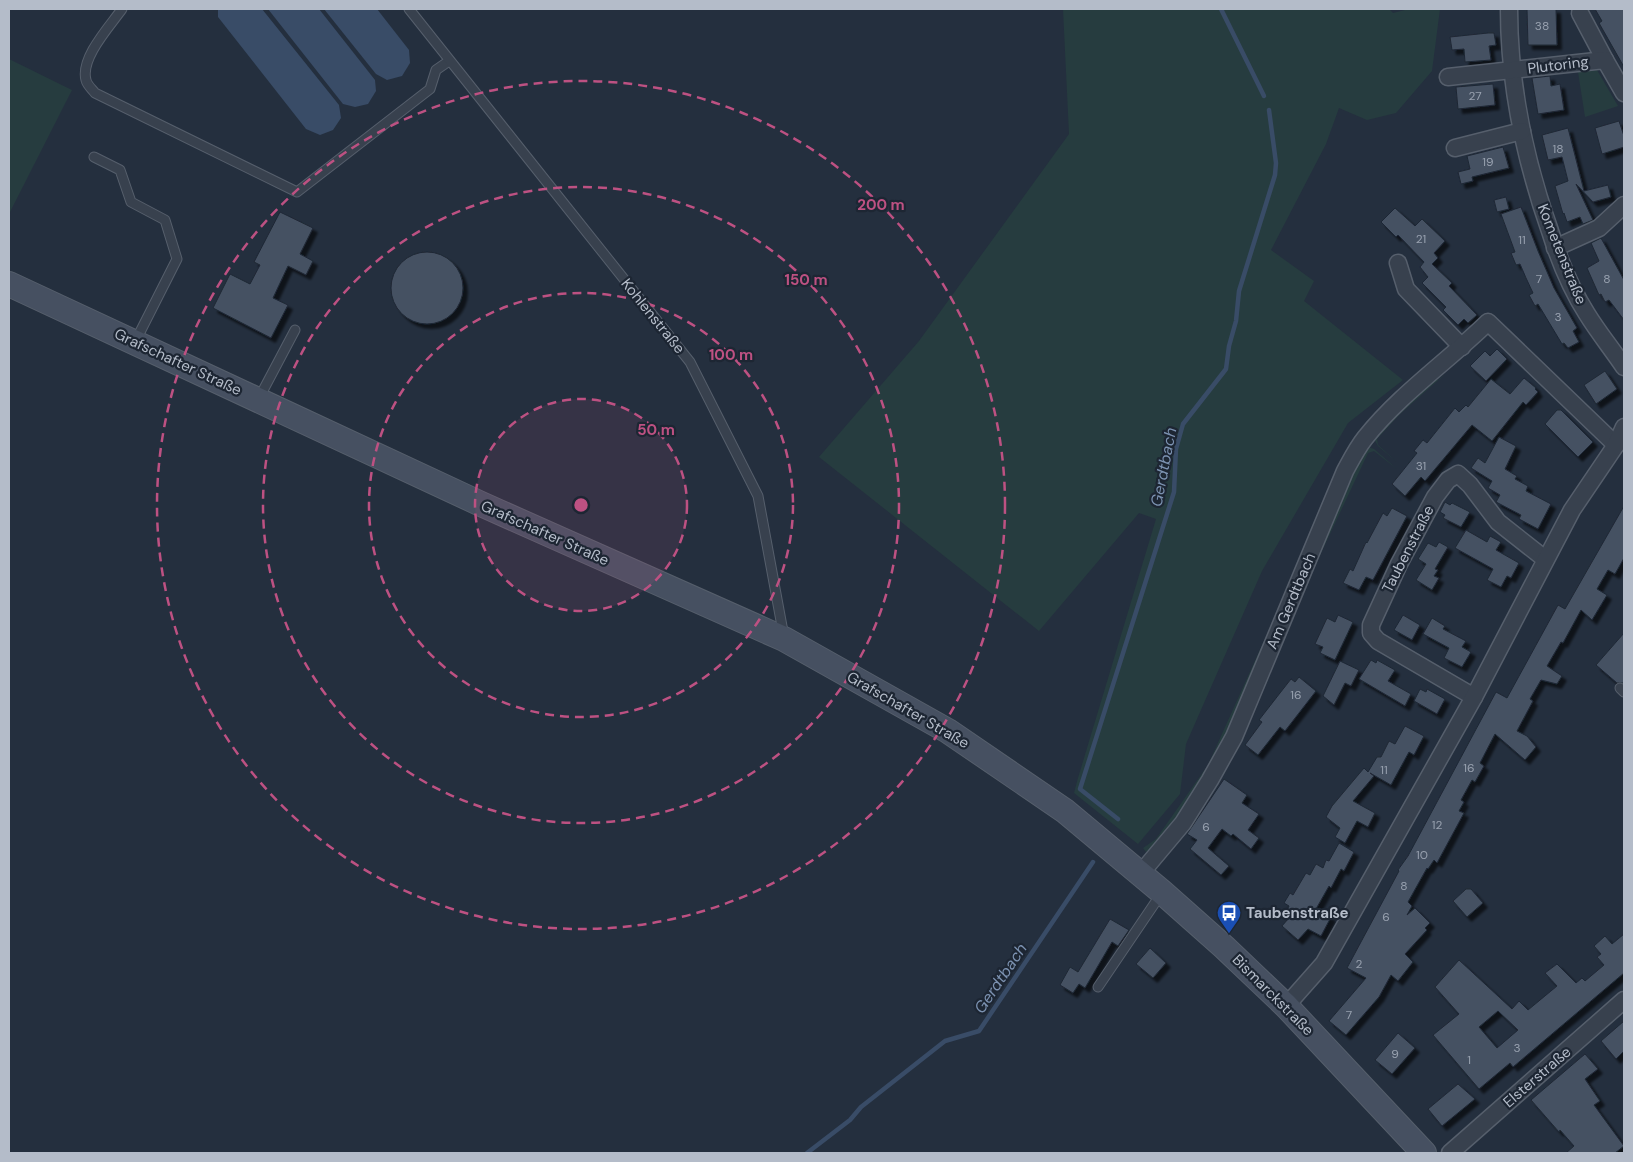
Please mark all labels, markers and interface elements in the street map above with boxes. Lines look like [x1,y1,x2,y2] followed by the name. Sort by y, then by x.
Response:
[1535,18,1549,34] house number: 38
[1526,51,1590,79] street label: Plutoring
[1468,88,1482,104] house number: 27
[1552,141,1564,157] house number: 18
[1482,154,1494,170] house number: 19
[857,195,905,215] text: 200 m
[1533,201,1591,307] street label: Kometenstraße
[1416,231,1426,247] house number: 21
[1518,232,1526,248] house number: 11
[785,270,828,290] text: 150 m
[1536,271,1542,287] house number: 7
[1603,271,1611,287] house number: 8
[617,274,689,358] street label: Kohlenstraße
[1554,309,1562,325] house number: 3
[111,324,245,400] street label: Grafschafter Straße
[709,345,753,365] text: 100 m
[637,420,675,440] text: 50 m
[1146,426,1181,509] water label: Gerdtbach
[1416,458,1426,474] house number: 31
[478,496,612,570] street label: Grafschafter Straße
[572,496,590,514] centre of rings
[1377,502,1439,596] street label: Taubenstraße
[1262,550,1320,652] street label: Am Gerdtbach
[843,667,973,753] street label: Grafschafter Straße
[1290,687,1302,703] house number: 16
[1463,760,1475,776] house number: 16
[1380,762,1388,778] house number: 11
[1432,817,1442,833] house number: 12
[1202,819,1210,835] house number: 6
[1416,847,1428,863] house number: 10
[1400,878,1408,894] house number: 8
[1216,900,1242,934] bus stop icon: Taubenstraße
[1246,903,1349,923] place label: Taubenstraße
[1382,909,1390,925] house number: 6
[969,939,1032,1017] water label: Gerdtbach
[1228,950,1318,1040] street label: Bismarckstraße
[1356,956,1363,972] house number: 2
[1346,1007,1352,1023] house number: 7
[1513,1040,1521,1056] house number: 3
[1499,1042,1575,1112] street label: Elsterstraße
[1391,1046,1399,1062] house number: 9
[1467,1052,1471,1068] house number: 1

